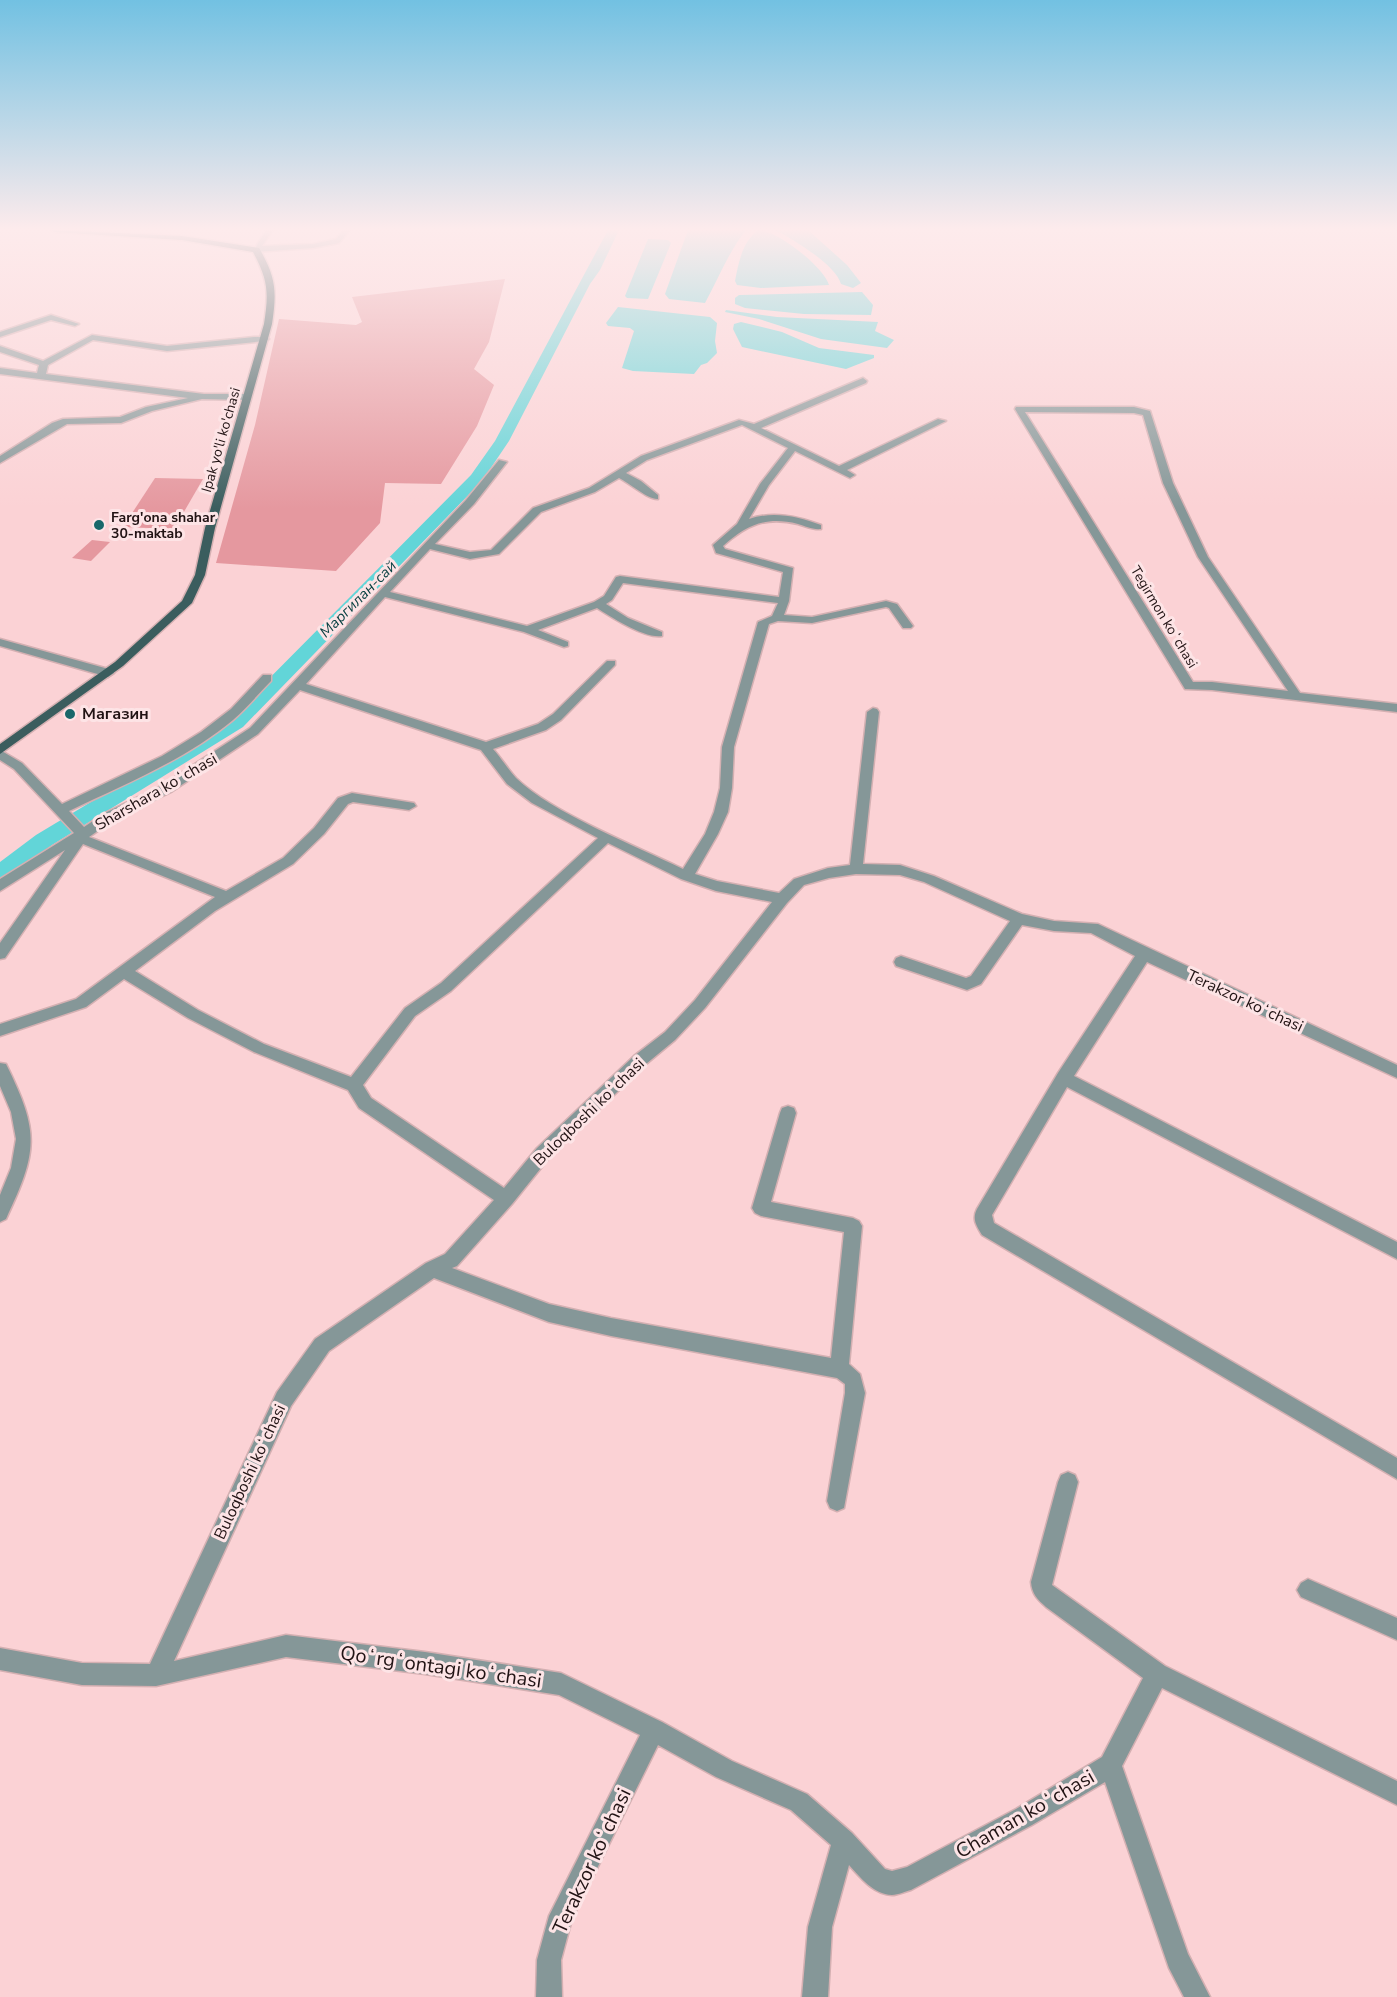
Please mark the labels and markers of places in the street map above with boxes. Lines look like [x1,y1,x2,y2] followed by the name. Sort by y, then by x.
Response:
[111,508,216,543] place label: Farg'ona shahar 30-maktab
[92,518,106,532] marker: Farg'ona shahar 30-maktab
[82,703,149,725] place label: Магазин
[63,707,77,721] marker: Магазин

